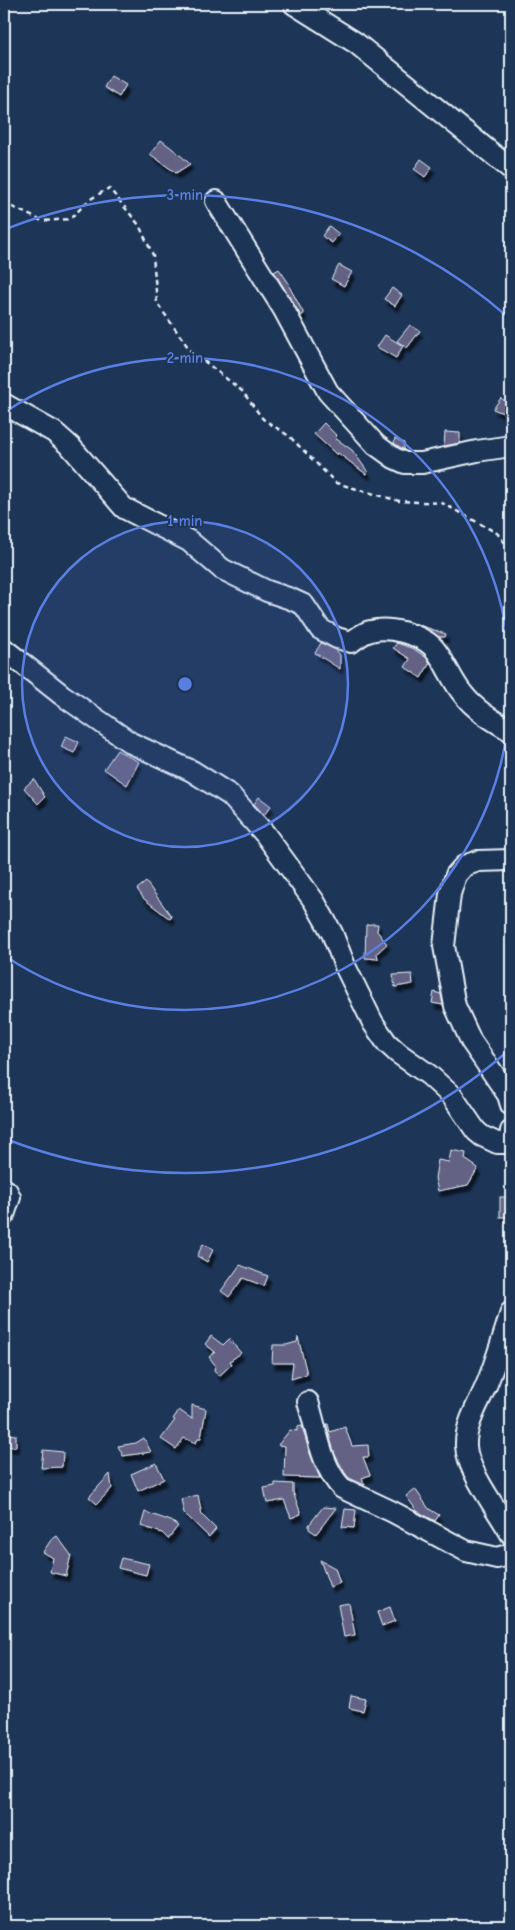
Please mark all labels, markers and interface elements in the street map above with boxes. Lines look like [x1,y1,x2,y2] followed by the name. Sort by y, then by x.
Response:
[167,186,203,204] text: 3 min
[167,349,203,367] text: 2 min
[168,512,202,530] text: 1 min
[176,675,194,693] centre of rings

